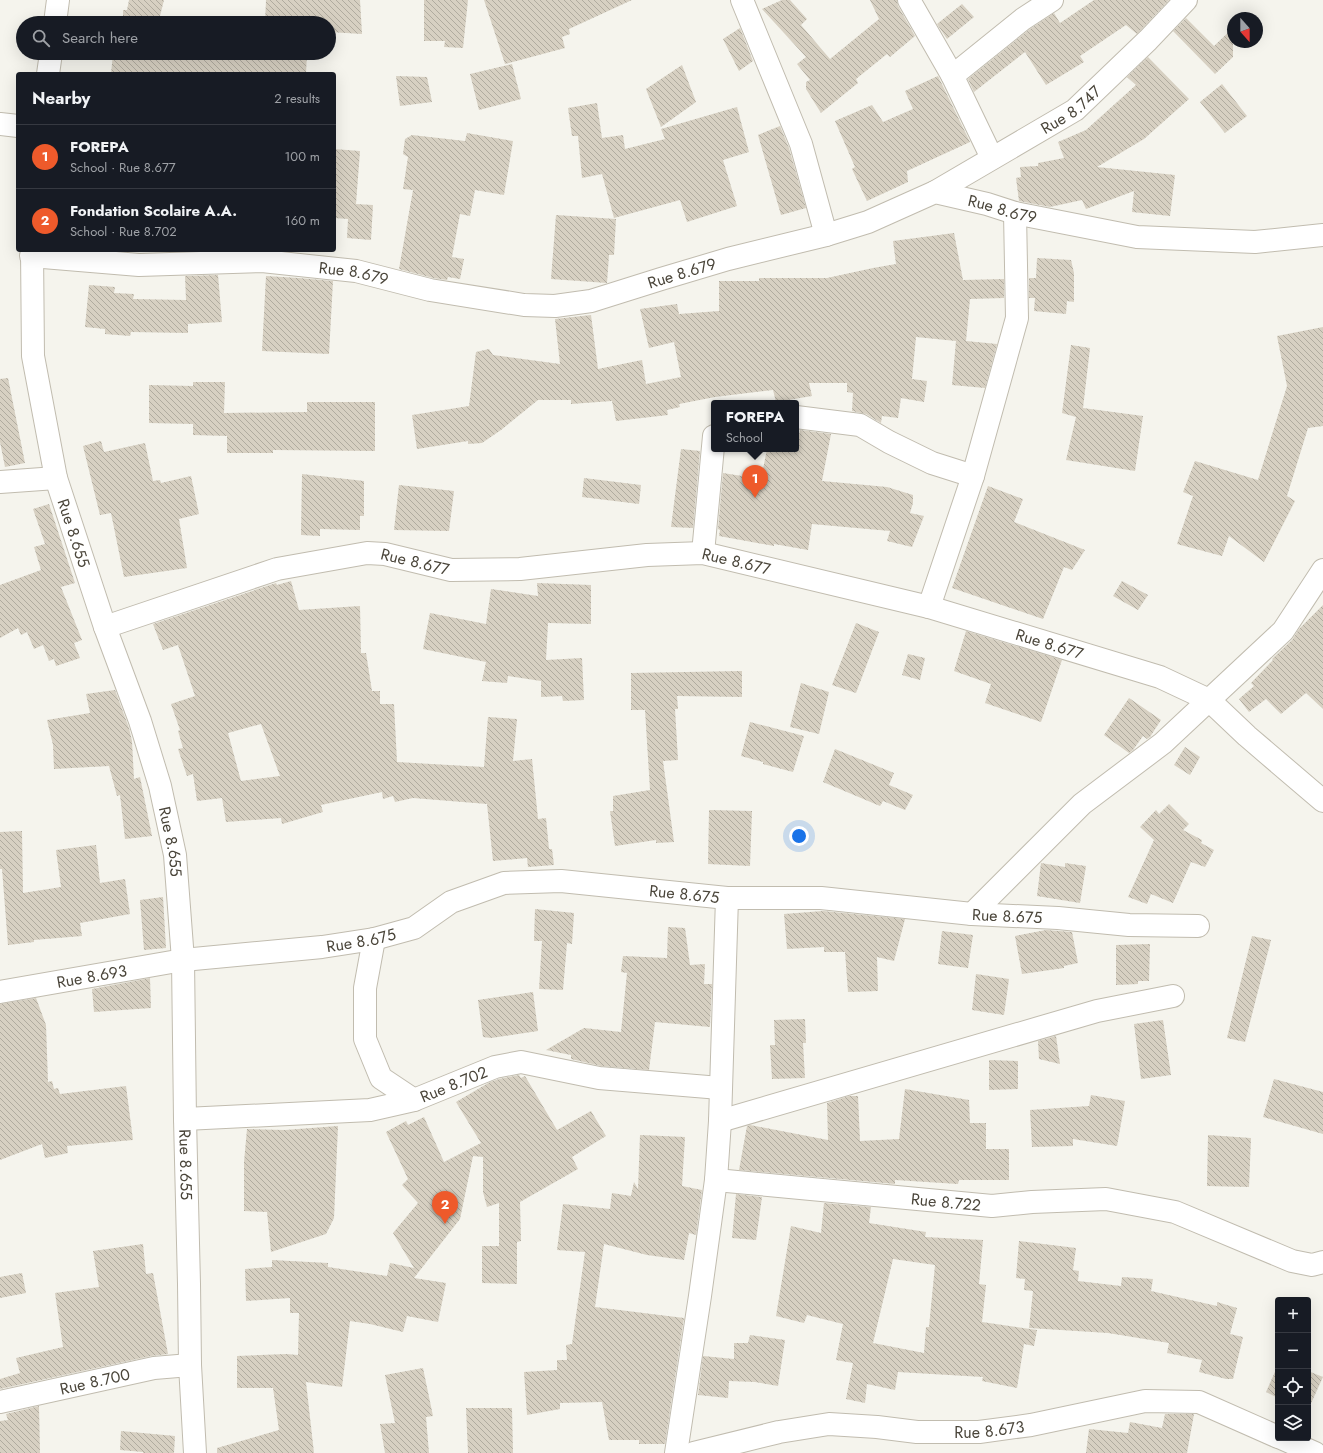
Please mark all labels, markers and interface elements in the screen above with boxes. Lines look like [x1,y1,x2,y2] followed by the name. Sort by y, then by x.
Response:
[1227,12,1263,48] north arrow
[16,16,336,60] search box
[30,27,52,49] icon: search
[62,27,138,49] text: Search here
[1036,79,1106,139] street label: Rue 8.747
[32,86,90,110] text: Nearby
[274,89,320,108] text: 2 results
[70,136,129,158] text: FOREPA
[42,147,48,166] text: 1
[285,147,320,166] text: 100 m
[70,158,176,177] text: School · Rue 8.677
[966,188,1039,229] street label: Rue 8.679
[70,200,237,222] text: Fondation Scolaire A.A.
[41,211,49,230] text: 2
[285,211,320,230] text: 160 m
[70,222,177,241] text: School · Rue 8.702
[645,252,719,294] street label: Rue 8.679
[318,256,391,290] street label: Rue 8.679
[711,400,799,452] popup
[726,406,784,428] text: FOREPA
[726,428,763,447] text: School
[742,465,768,498] pin: 1
[52,496,96,570] street label: Rue 8.655
[379,542,452,581] street label: Rue 8.677
[700,542,774,580] street label: Rue 8.677
[1013,622,1087,665] street label: Rue 8.677
[153,804,188,877] street label: Rue 8.655
[789,826,809,846] your location
[648,879,721,909] street label: Rue 8.675
[972,903,1043,929] street label: Rue 8.675
[325,922,398,958] street label: Rue 8.675
[55,959,129,993] street label: Rue 8.693
[416,1060,491,1108] street label: Rue 8.702
[174,1129,198,1201] street label: Rue 8.655
[910,1187,982,1216] street label: Rue 8.722
[432,1191,458,1224] pin: 2
[1275,1297,1311,1441] map controls
[1275,1297,1311,1333] button: +
[1275,1333,1311,1369] button: −
[57,1362,132,1400] street label: Rue 8.700
[1275,1369,1311,1405] button: locate
[1275,1405,1311,1441] button: layers
[954,1415,1026,1444] street label: Rue 8.673

